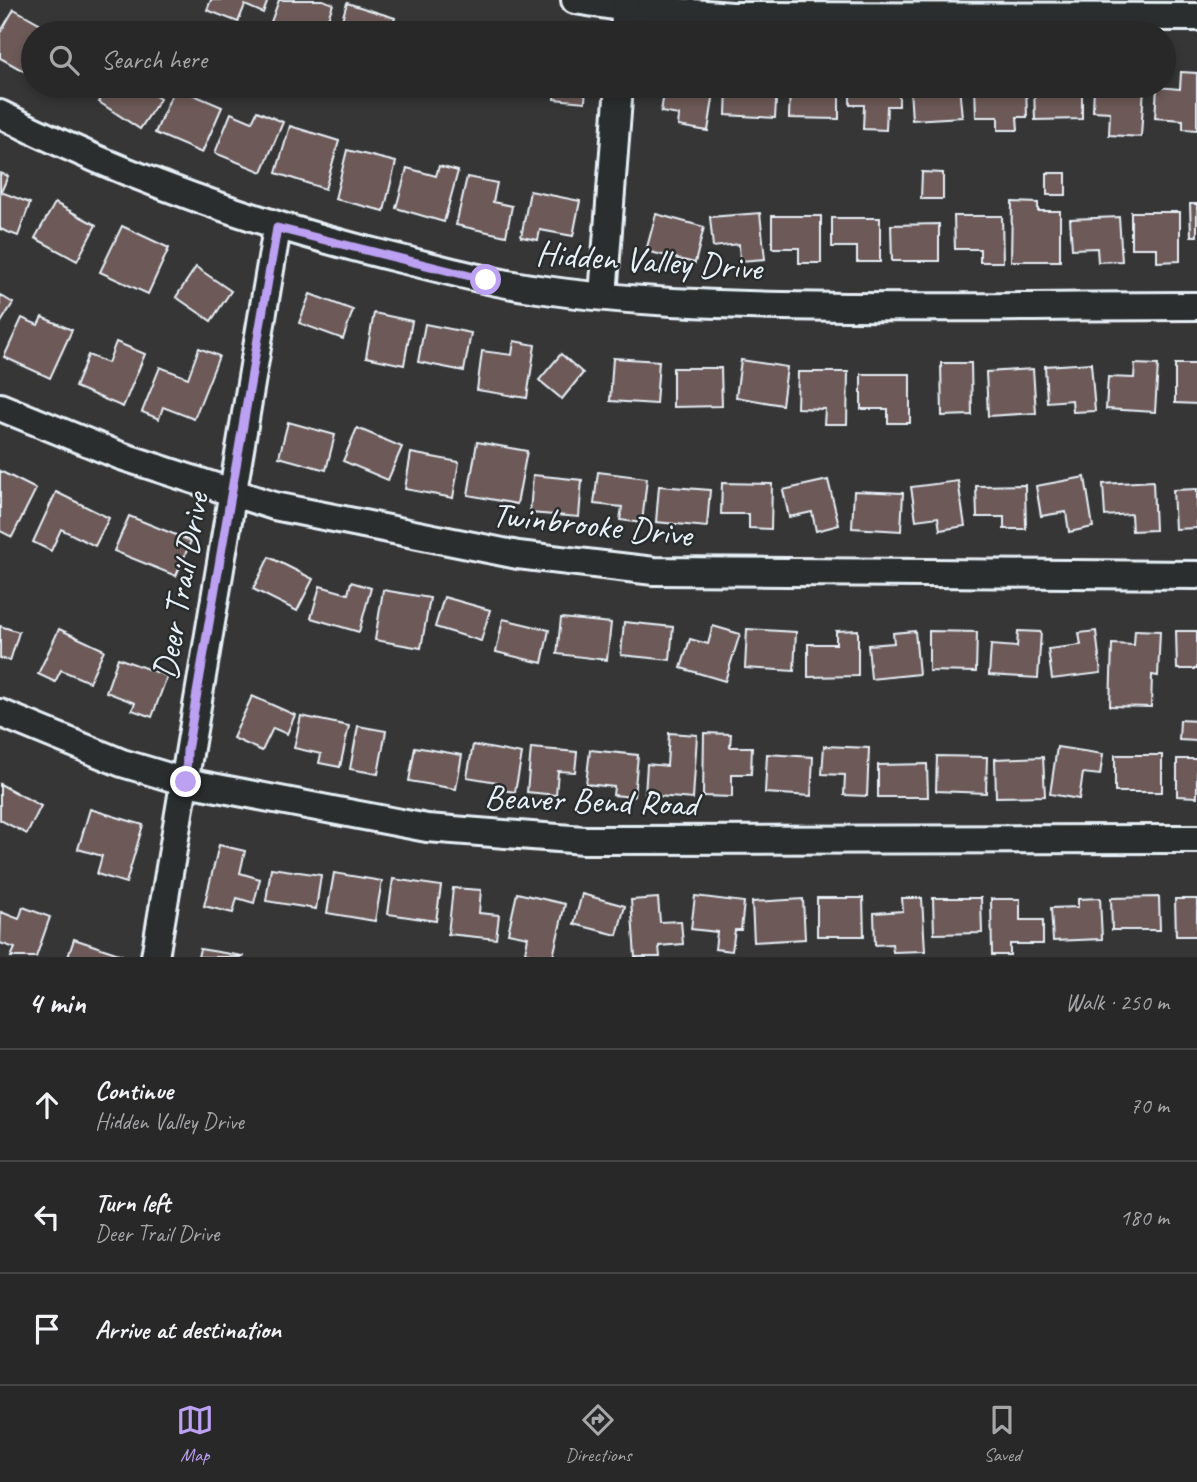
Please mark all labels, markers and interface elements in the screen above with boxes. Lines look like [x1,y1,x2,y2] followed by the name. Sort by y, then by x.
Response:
[21,21,1176,98] search box
[45,41,83,79] icon: search
[101,43,207,76] text: Search here
[534,230,766,291] street label: Hidden Valley Drive
[470,264,501,295] route start
[142,487,220,683] street label: Deer Trail Drive
[490,492,697,558] street label: Twinbrooke Drive
[170,766,201,797] route end
[484,774,703,827] street label: Beaver Bend Road
[28,984,85,1022] text: 4 min
[1065,988,1169,1017] text: Walk · 250 m
[95,1074,173,1107] text: Continue
[28,1086,66,1124] icon: ahead
[1130,1091,1169,1120] text: 70 m
[95,1107,244,1136] text: Hidden Valley Drive
[95,1186,170,1219] text: Turn left
[28,1198,66,1236] icon: left
[1120,1203,1169,1232] text: 180 m
[95,1219,219,1248] text: Deer Trail Drive
[28,1310,66,1348] icon: arrive
[95,1313,281,1346] text: Arrive at destination
[176,1401,214,1467] tab: Map
[565,1401,632,1467] tab: Directions
[983,1401,1021,1467] tab: Saved

